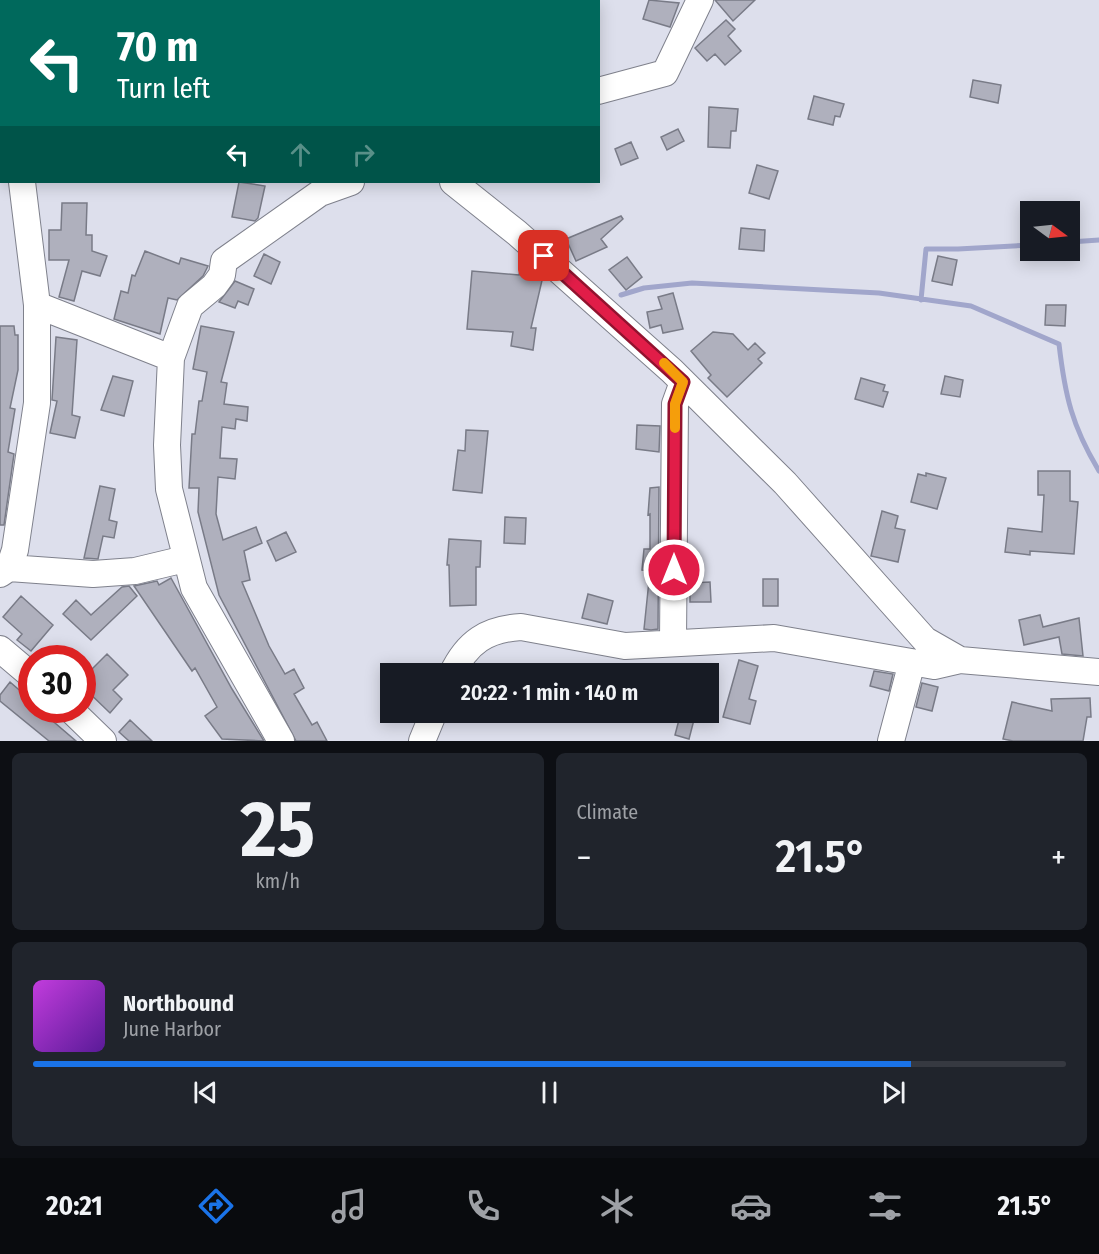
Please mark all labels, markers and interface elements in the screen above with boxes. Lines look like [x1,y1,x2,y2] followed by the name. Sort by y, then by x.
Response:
[117,22,198,72] text: 70 m
[18,24,96,102] icon: left
[117,73,210,105] text: Turn left
[221,138,254,171] icon: left
[284,138,317,171] icon: ahead
[347,138,380,171] icon: right
[1020,201,1080,261] north arrow
[1020,201,1080,261] map controls
[518,230,569,281] pin
[527,239,560,272] icon: arrive
[642,538,706,602] position arrow
[18,645,96,723] speed limit sign: 30
[461,679,638,706] text: 20:22 · 1 min · 140 m
[241,783,315,877] text: 25
[577,800,638,824] text: Climate
[775,830,867,884] text: 21.5°
[577,838,591,878] text: −
[1051,838,1066,878] text: +
[255,869,300,893] text: km/h
[123,990,234,1017] text: Northbound
[123,1017,221,1041] text: June Harbor
[189,1076,222,1109] icon: previous
[533,1076,566,1109] icon: pause
[877,1076,910,1109] icon: next
[195,1185,237,1227] icon: directions
[328,1185,370,1227] icon: music
[462,1185,504,1227] icon: phone
[596,1185,638,1227] icon: climate
[730,1185,772,1227] icon: car
[864,1185,906,1227] icon: filters
[46,1190,103,1222] text: 20:21
[997,1190,1053,1222] text: 21.5°

